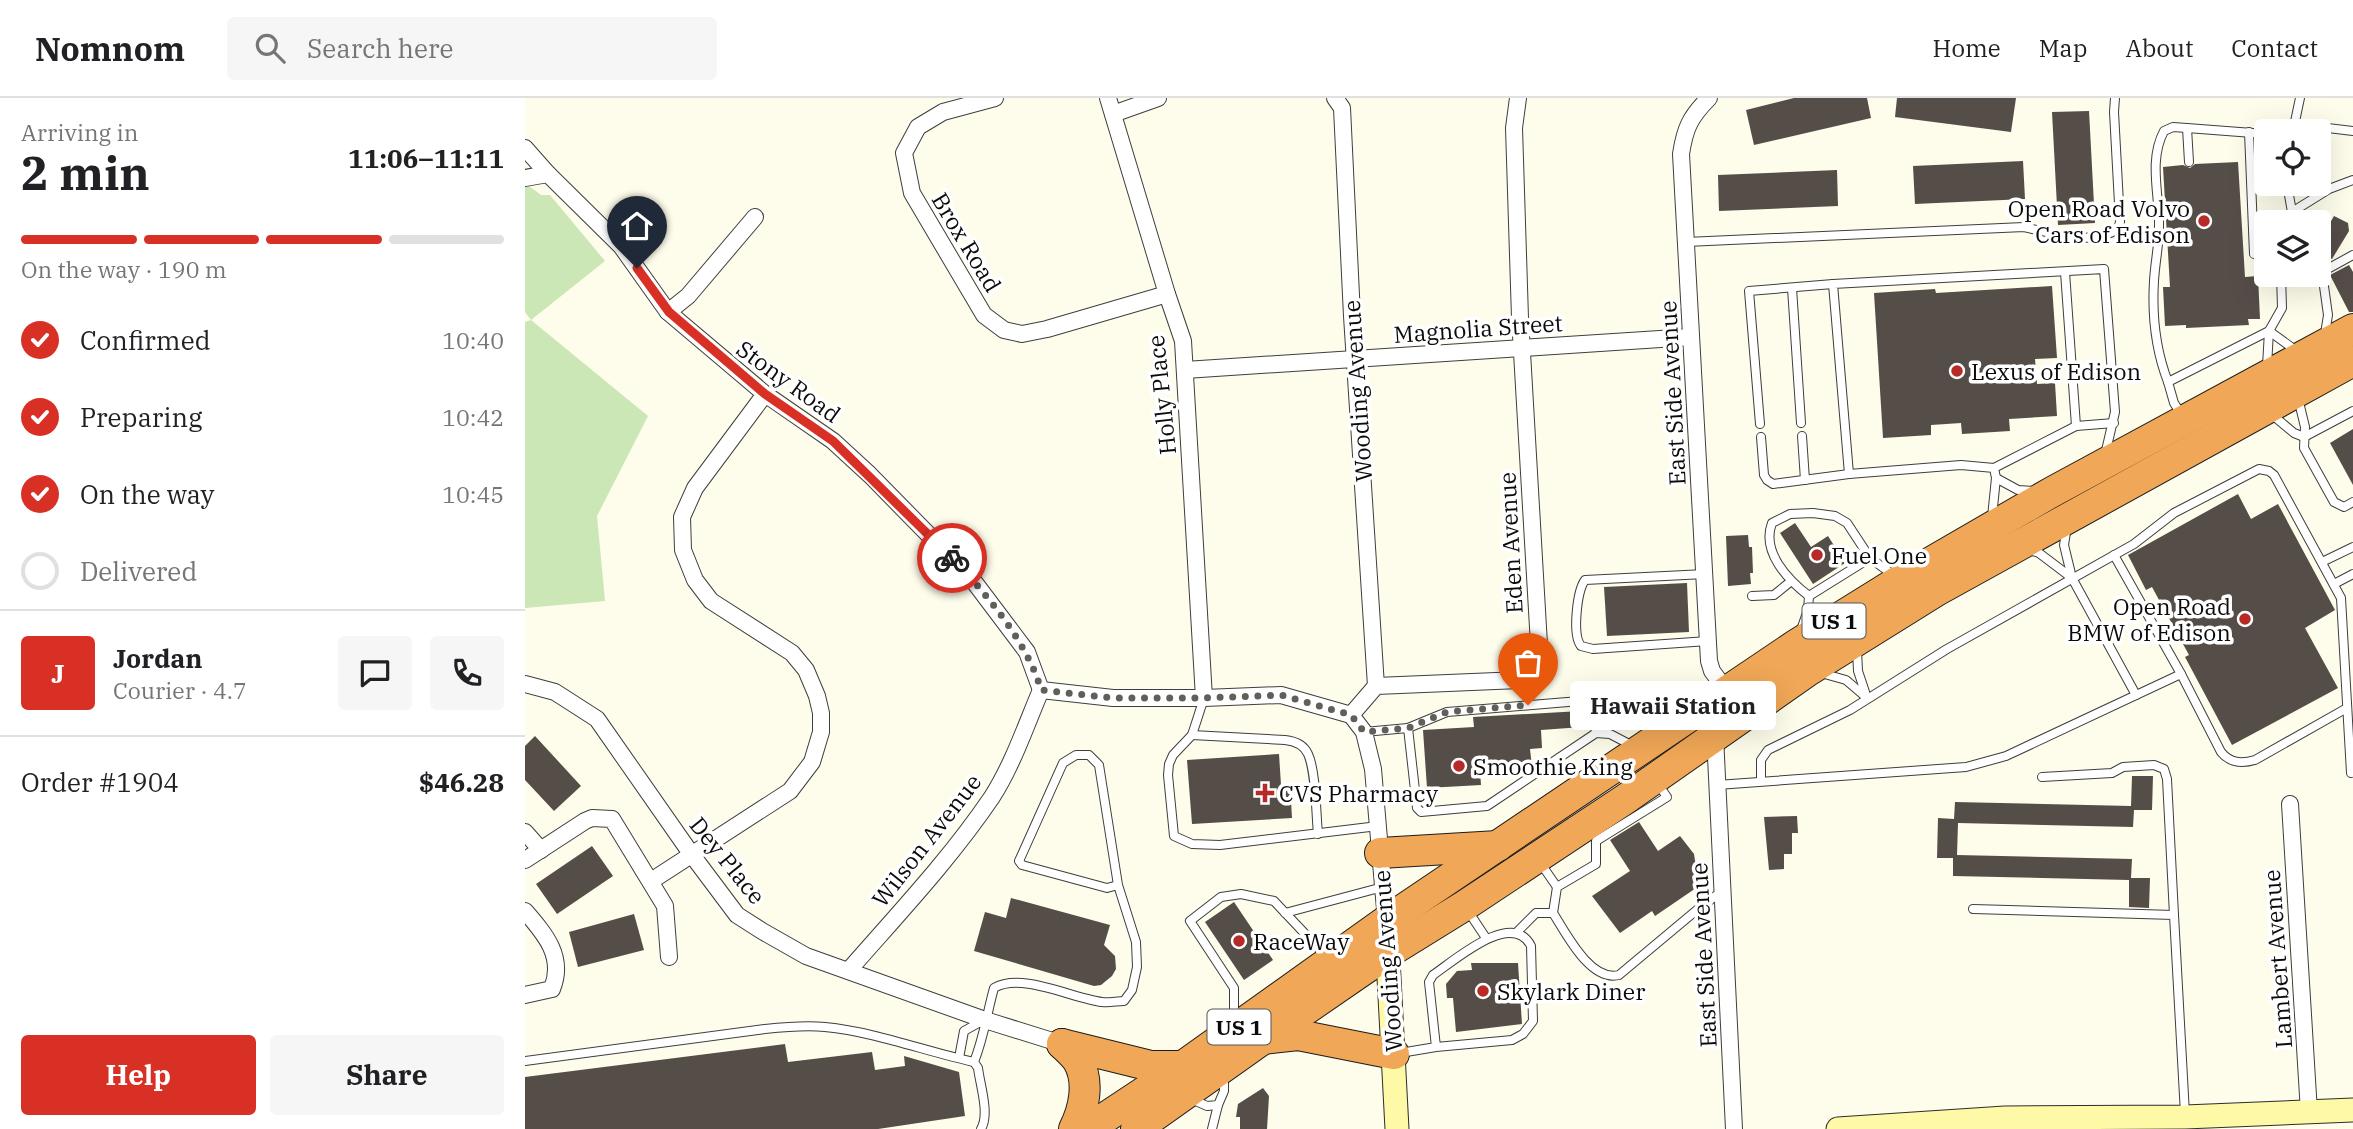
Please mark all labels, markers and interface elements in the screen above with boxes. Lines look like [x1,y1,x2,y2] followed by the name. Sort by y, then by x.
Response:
[227,17,717,80] search box
[35,27,185,70] text: Nomnom
[251,29,289,67] icon: search
[307,31,453,65] text: Search here
[1933,32,2001,64] text: Home
[2039,32,2087,64] text: Map
[2125,32,2193,64] text: About
[2231,32,2318,64] text: Contact
[21,117,138,147] text: Arriving in
[2254,119,2331,287] map controls
[2254,119,2331,196] button: locate
[348,141,504,175] text: 11:06–11:11
[21,143,150,203] text: 2 min
[925,187,1009,297] street label: Brox Road
[2008,193,2190,249] place label: Open Road Volvo Cars of Edison
[607,196,667,268] pin
[618,207,656,245] icon: home
[2254,210,2331,287] button: layers
[2196,213,2212,229] marker: Open Road Volvo Cars of Edison
[21,254,227,284] text: On the way · 190 m
[1336,299,1378,483] street label: Wooding Avenue
[1652,300,1692,486] street label: East Side Avenue
[1392,307,1564,349] street label: Magnolia Street
[21,321,59,359] icon: check
[80,323,211,357] text: Confirmed
[442,325,504,355] text: 10:40
[731,333,847,429] street label: Stony Road
[1140,334,1182,456] street label: Holly Place
[1971,356,2141,386] place label: Lexus of Edison
[1949,363,1965,379] marker: Lexus of Edison
[21,398,59,436] icon: check
[80,400,202,434] text: Preparing
[442,402,504,432] text: 10:42
[1491,471,1529,615] street label: Eden Avenue
[21,475,59,513] icon: check
[80,477,214,511] text: On the way
[442,479,504,509] text: 10:45
[917,523,987,593] courier
[933,539,971,577] icon: bike
[1831,540,1927,570] place label: Fuel One
[1809,547,1825,563] marker: Fuel One
[80,554,197,588] text: Delivered
[2067,591,2231,647] place label: Open Road BMW of Edison
[1803,603,1865,638] road number: US 1
[2237,611,2253,627] marker: Open Road BMW of Edison
[1498,633,1558,705] pin
[338,636,412,710] button: chat
[430,636,504,710] button: phone
[113,641,203,675] text: Jordan
[1509,644,1547,682] icon: bag
[51,656,65,690] text: J
[113,675,247,705] text: Courier · 4.7
[1570,680,1777,730] callout: Hawaii Station
[1590,690,1756,720] text: Hawaii Station
[1473,751,1633,781] place label: Smoothie King
[1451,758,1467,774] marker: Smoothie King
[21,765,179,799] text: Order #1904
[419,765,504,799] text: $46.28
[865,767,987,913] street label: Wilson Avenue
[1279,778,1439,808] place label: CVS Pharmacy
[1257,785,1273,801] marker: CVS Pharmacy
[684,810,772,910] street label: Dey Place
[1683,862,1723,1048] street label: East Side Avenue
[1366,869,1408,1053] street label: Wooding Avenue
[2256,869,2298,1049] street label: Lambert Avenue
[1253,926,1350,956] place label: RaceWay
[1231,933,1247,949] marker: RaceWay
[1497,976,1645,1006] place label: Skylark Diner
[1475,983,1491,999] marker: Skylark Diner
[1207,1010,1271,1044] road number: US 1
[21,1035,256,1115] button: Help
[270,1035,504,1115] button: Share

